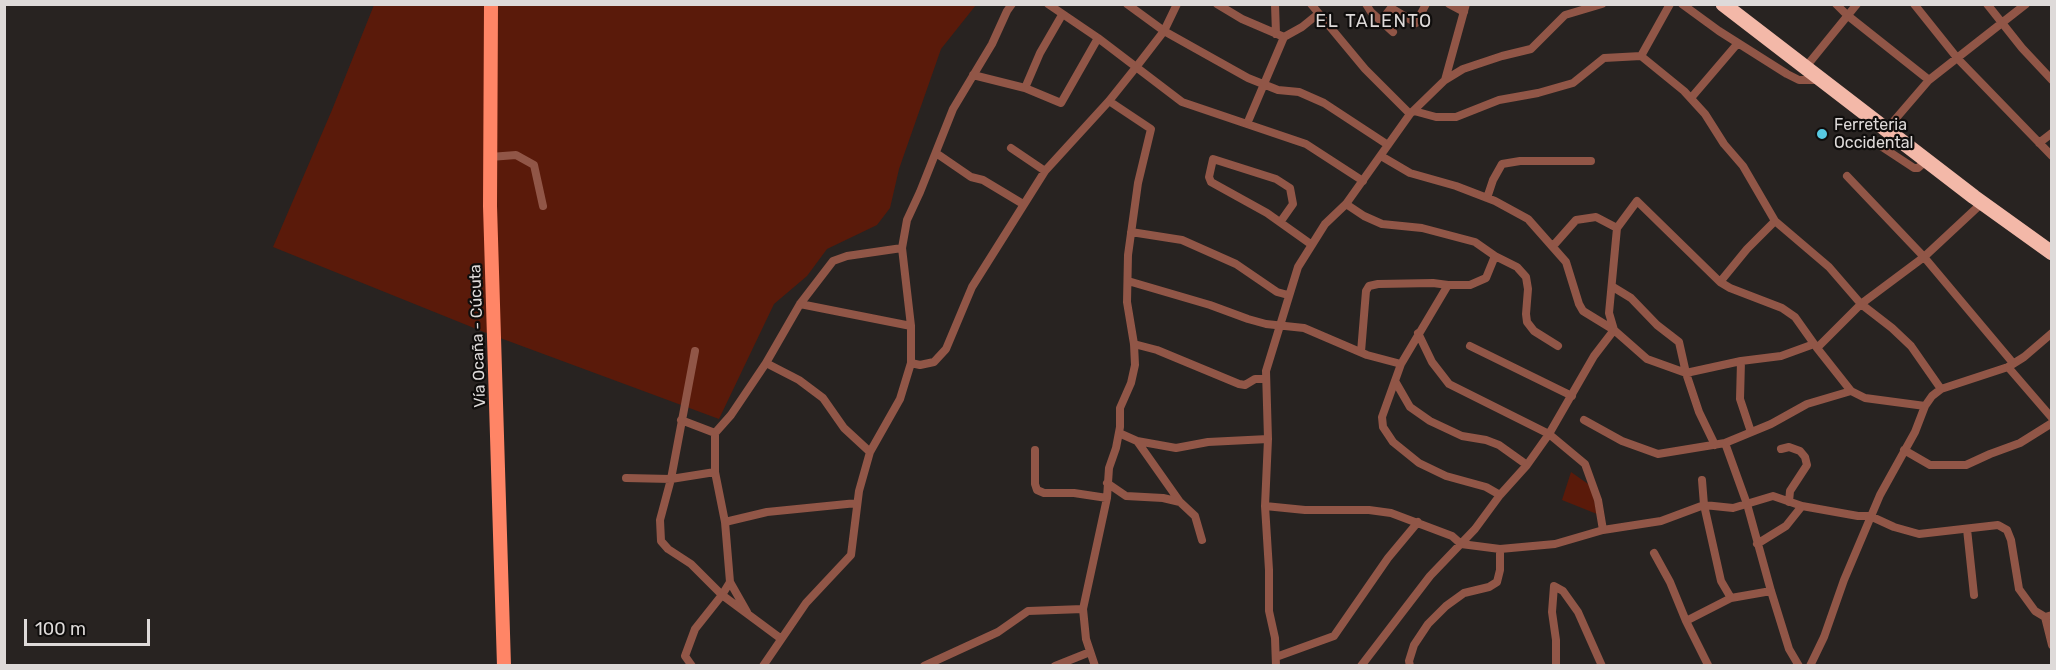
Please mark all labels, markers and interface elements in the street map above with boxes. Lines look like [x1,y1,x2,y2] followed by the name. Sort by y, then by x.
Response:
[1315,11,1433,33] district label: EL TALENTO
[1834,115,1913,153] place label: Ferreteria Occidental
[1815,127,1829,141] marker: Ferreteria Occidental
[466,264,490,408] street label: Vía Ocaña - Cúcuta
[27,607,153,645] scale bar
[35,618,86,640] text: 100 m

